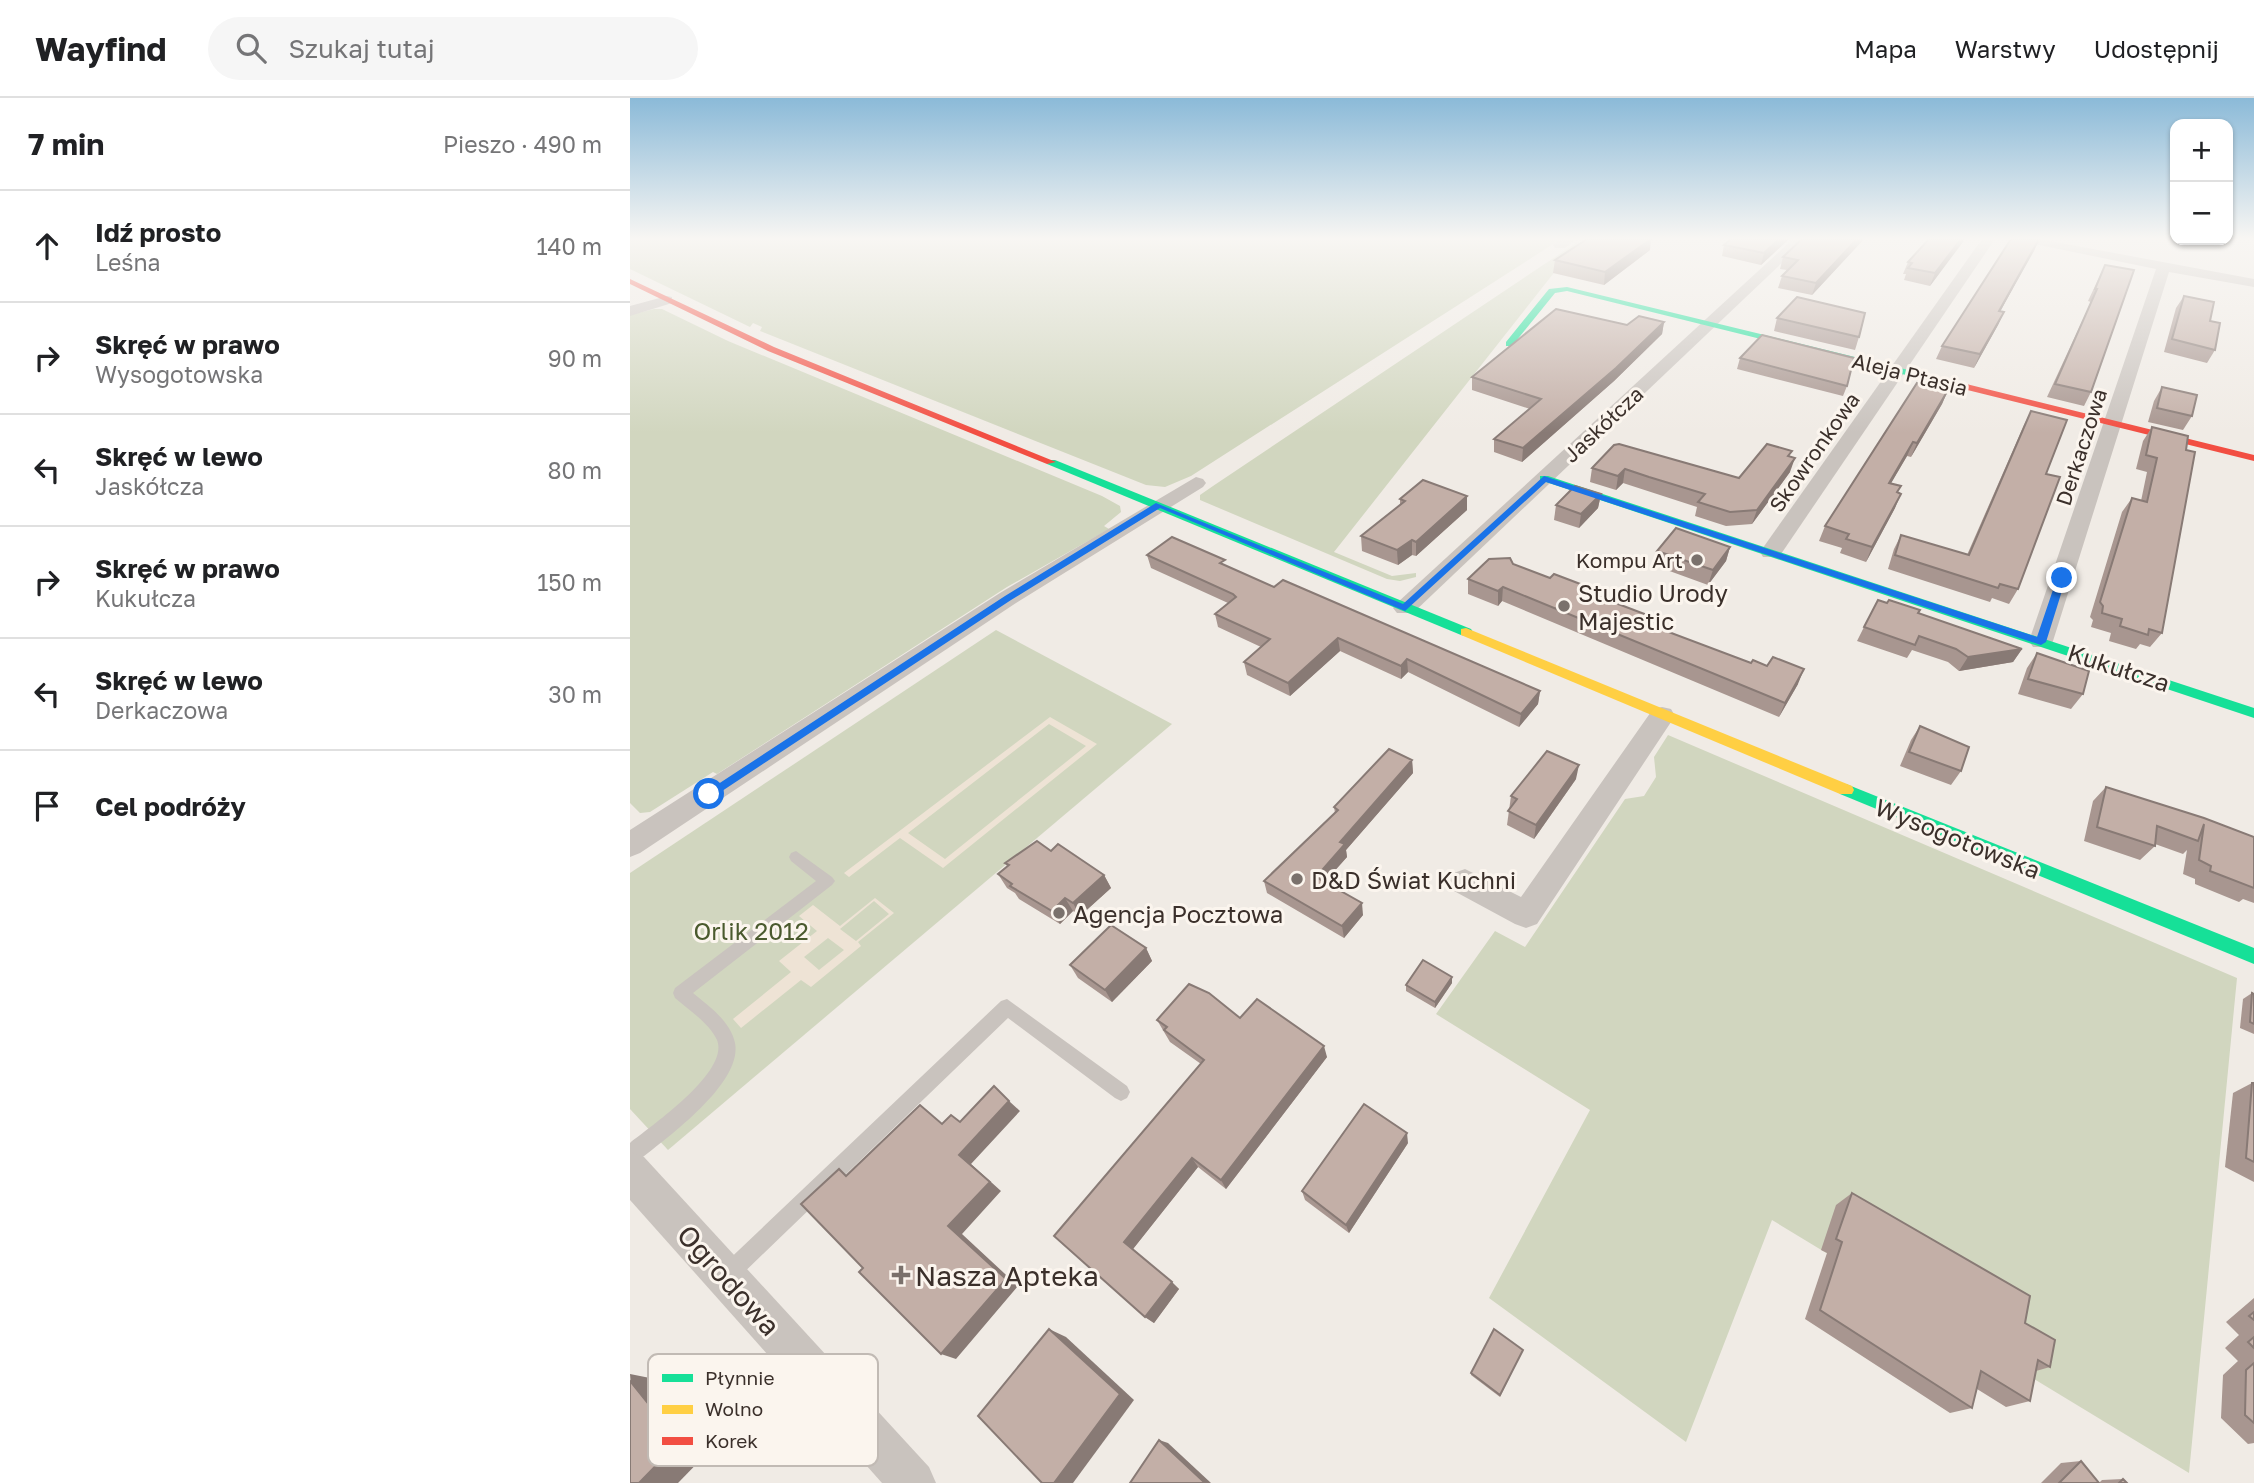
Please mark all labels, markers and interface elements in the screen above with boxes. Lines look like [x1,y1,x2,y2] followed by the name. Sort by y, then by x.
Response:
[208,17,698,80] search box
[35,29,166,68] text: Wayfind
[232,29,270,67] icon: search
[288,33,435,64] text: Szukaj tutaj
[1854,34,1917,63] text: Mapa
[1955,34,2056,63] text: Warstwy
[2094,34,2219,63] text: Udostępnij
[2170,119,2233,245] map controls
[2170,119,2233,182] button: +
[28,126,104,162] text: 7 min
[443,130,602,158] text: Pieszo · 490 m
[2170,182,2233,245] button: −
[95,217,221,248] text: Idź prosto
[28,227,66,265] icon: ahead
[536,232,602,260] text: 140 m
[95,248,161,276] text: Leśna
[95,329,280,360] text: Skręć w prawo
[28,339,66,377] icon: right
[548,344,602,372] text: 90 m
[1850,347,1970,401] street label: Aleja Ptasia
[95,360,263,388] text: Wysogotowska
[1558,380,1648,468] street label: Jaskółcza
[2050,385,2112,509] street label: Derkaczowa
[1763,387,1865,517] street label: Skowronkowa
[95,441,263,472] text: Skręć w lewo
[28,451,66,489] icon: left
[548,456,602,484] text: 80 m
[95,472,204,500] text: Jaskółcza
[1576,547,1683,573] place label: Kompu Art
[1689,552,1705,568] marker: Kompu Art
[95,553,280,584] text: Skręć w prawo
[2046,562,2077,593] route end
[28,563,66,601] icon: right
[537,568,602,596] text: 150 m
[1578,578,1728,635] place label: Studio Urody Majestic
[95,584,196,612] text: Kukułcza
[1556,598,1572,614] marker: Studio Urody Majestic
[2064,637,2174,697] street label: Kukułcza
[95,665,263,696] text: Skręć w lewo
[28,675,66,713] icon: left
[548,680,602,708] text: 30 m
[95,696,228,724] text: Derkaczowa
[693,778,724,809] route start
[28,787,66,825] icon: arrive
[95,791,246,822] text: Cel podróży
[1871,792,2045,884] street label: Wysogotowska
[1311,865,1516,894] place label: D&D Świat Kuchni
[1289,871,1305,887] marker: D&D Świat Kuchni
[1073,899,1283,928] place label: Agencja Pocztowa
[1051,905,1067,921] marker: Agencja Pocztowa
[693,916,809,945] park label: Orlik 2012
[671,1218,787,1342] street label: Ogrodowa
[915,1259,1099,1292] place label: Nasza Apteka
[893,1267,909,1283] marker: Nasza Apteka
[648,1354,878,1466] legend
[705,1366,774,1389] text: Płynnie
[705,1397,763,1420] text: Wolno
[705,1429,758,1452] text: Korek

